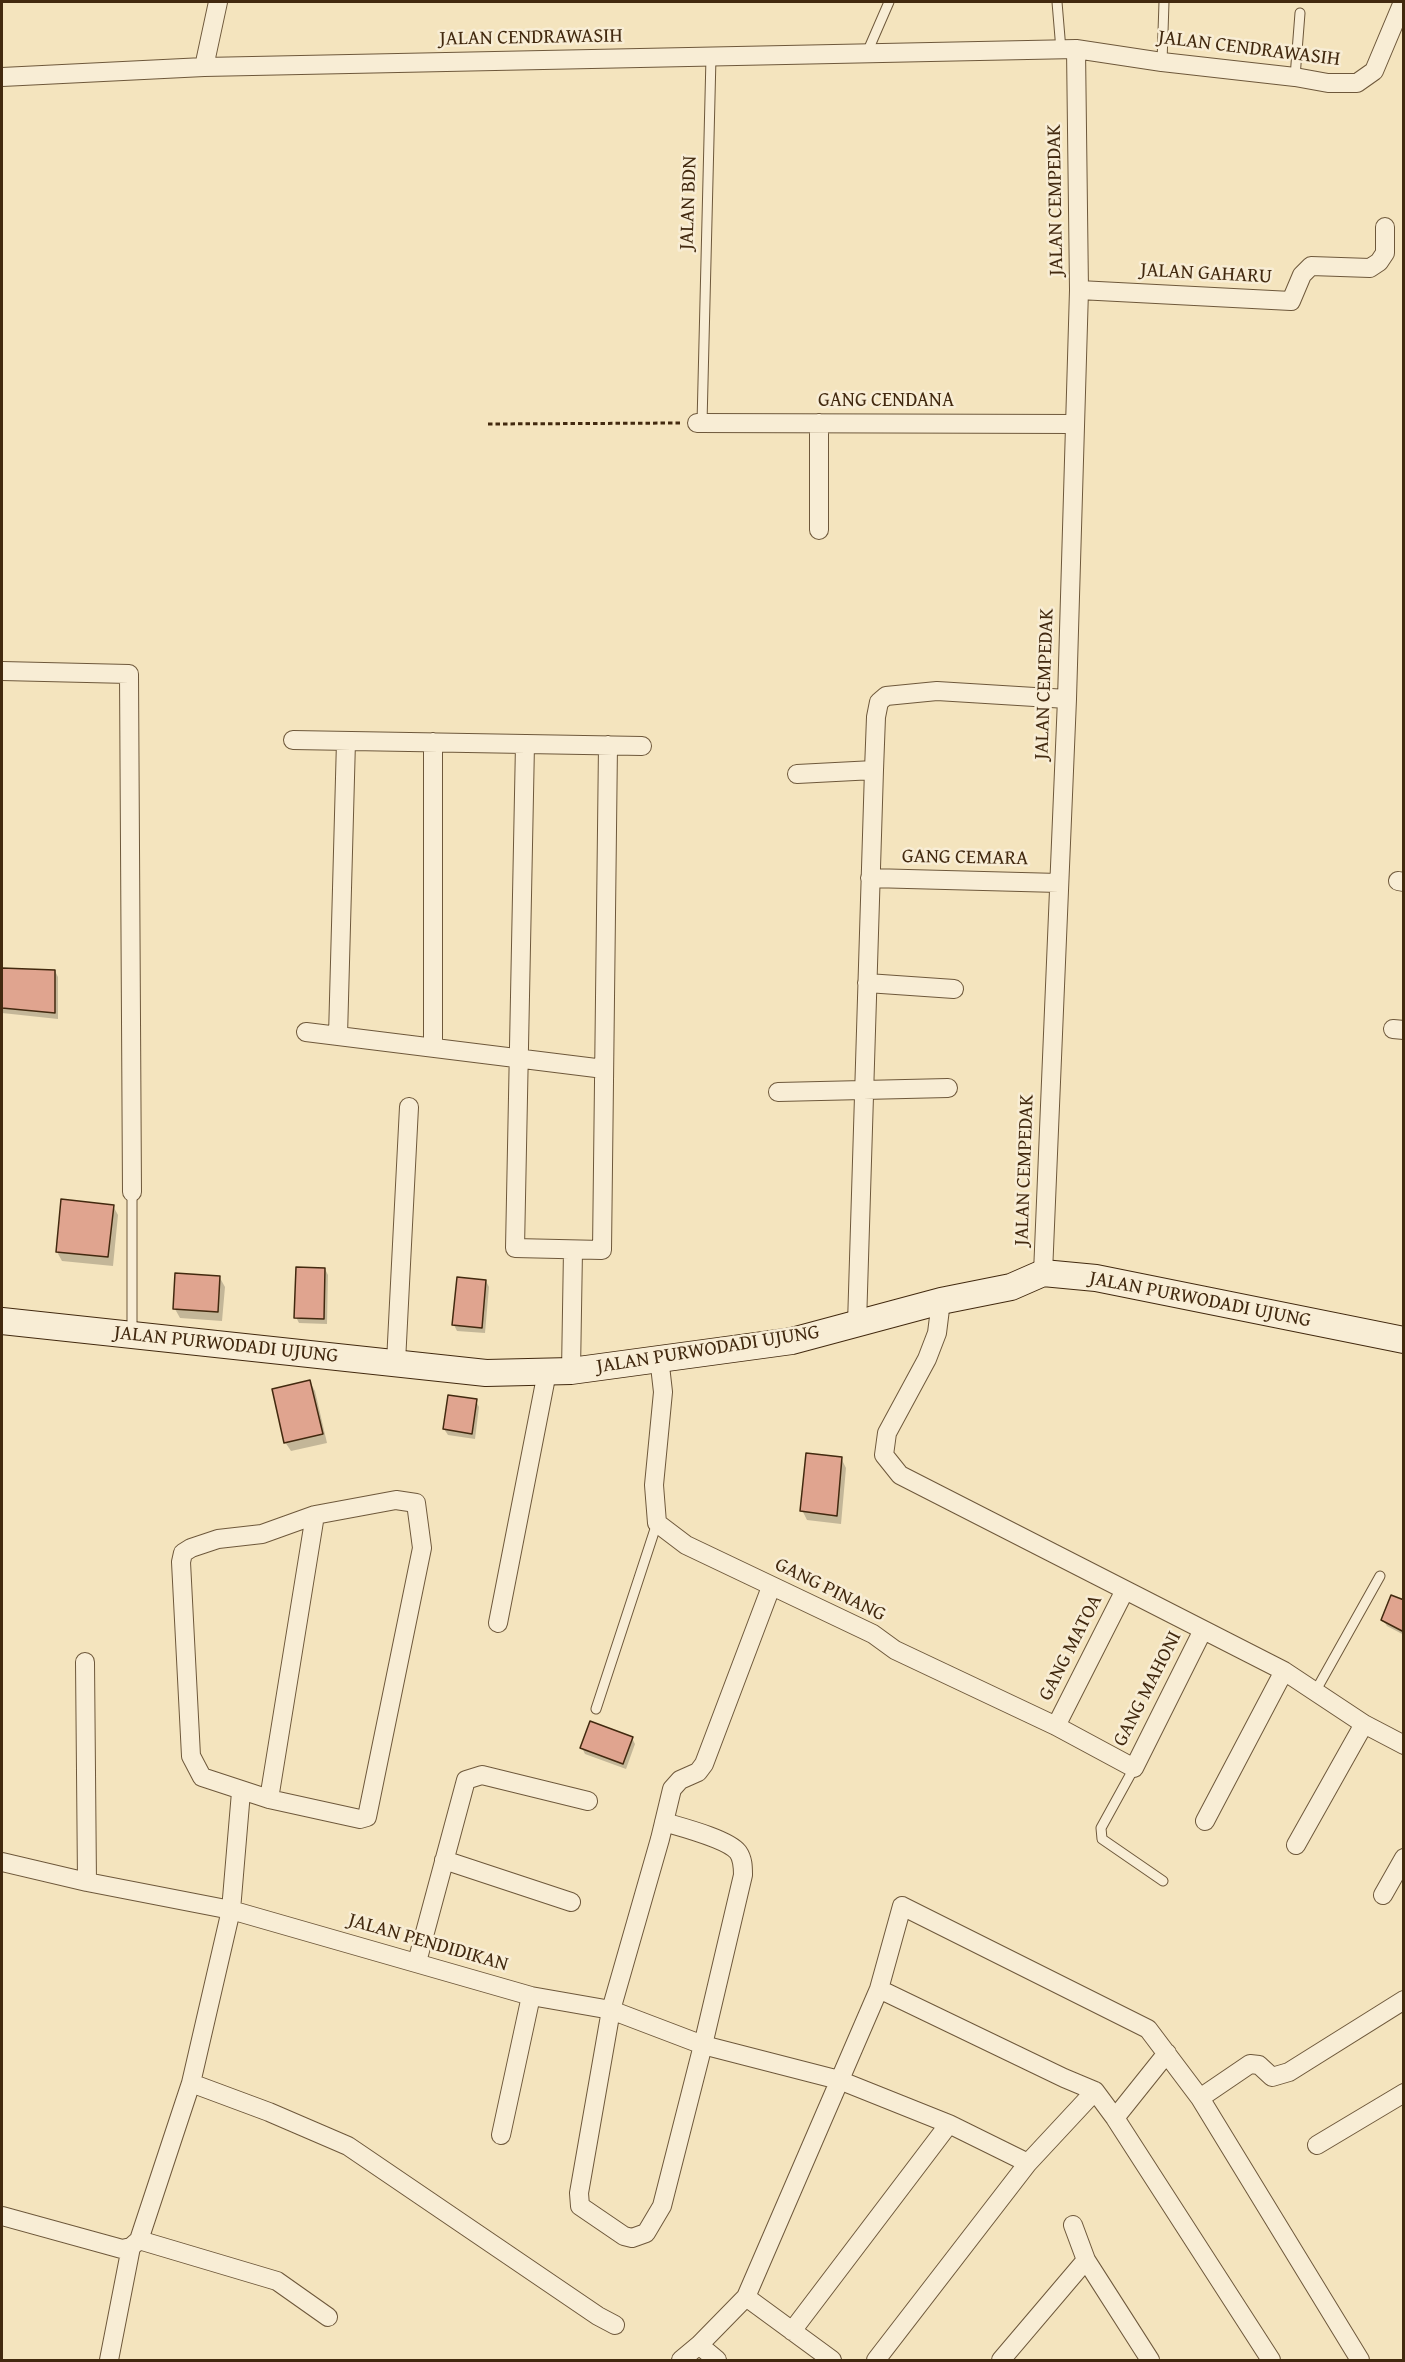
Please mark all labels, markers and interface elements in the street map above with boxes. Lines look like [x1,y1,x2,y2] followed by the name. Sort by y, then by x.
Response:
[439,24,623,52] street label: JALAN CENDRAWASIH
[1157,26,1341,72] street label: JALAN CENDRAWASIH
[1043,124,1069,276] street label: JALAN CEMPEDAK
[675,155,703,251] street label: JALAN BDN
[1140,259,1272,289] street label: JALAN GAHARU
[818,389,954,413] street label: GANG CENDANA
[1030,608,1060,760] street label: JALAN CEMPEDAK
[902,845,1028,871] street label: GANG CEMARA
[1010,1094,1040,1246] street label: JALAN CEMPEDAK
[1087,1267,1313,1333] street label: JALAN PURWODADI UJUNG
[113,1321,339,1369] street label: JALAN PURWODADI UJUNG
[595,1321,821,1379] street label: JALAN PURWODADI UJUNG
[771,1553,889,1627] street label: GANG PINANG
[1034,1591,1108,1705] street label: GANG MATOA
[1109,1627,1187,1751] street label: GANG MAHONI
[345,1909,511,1977] street label: JALAN PENDIDIKAN

